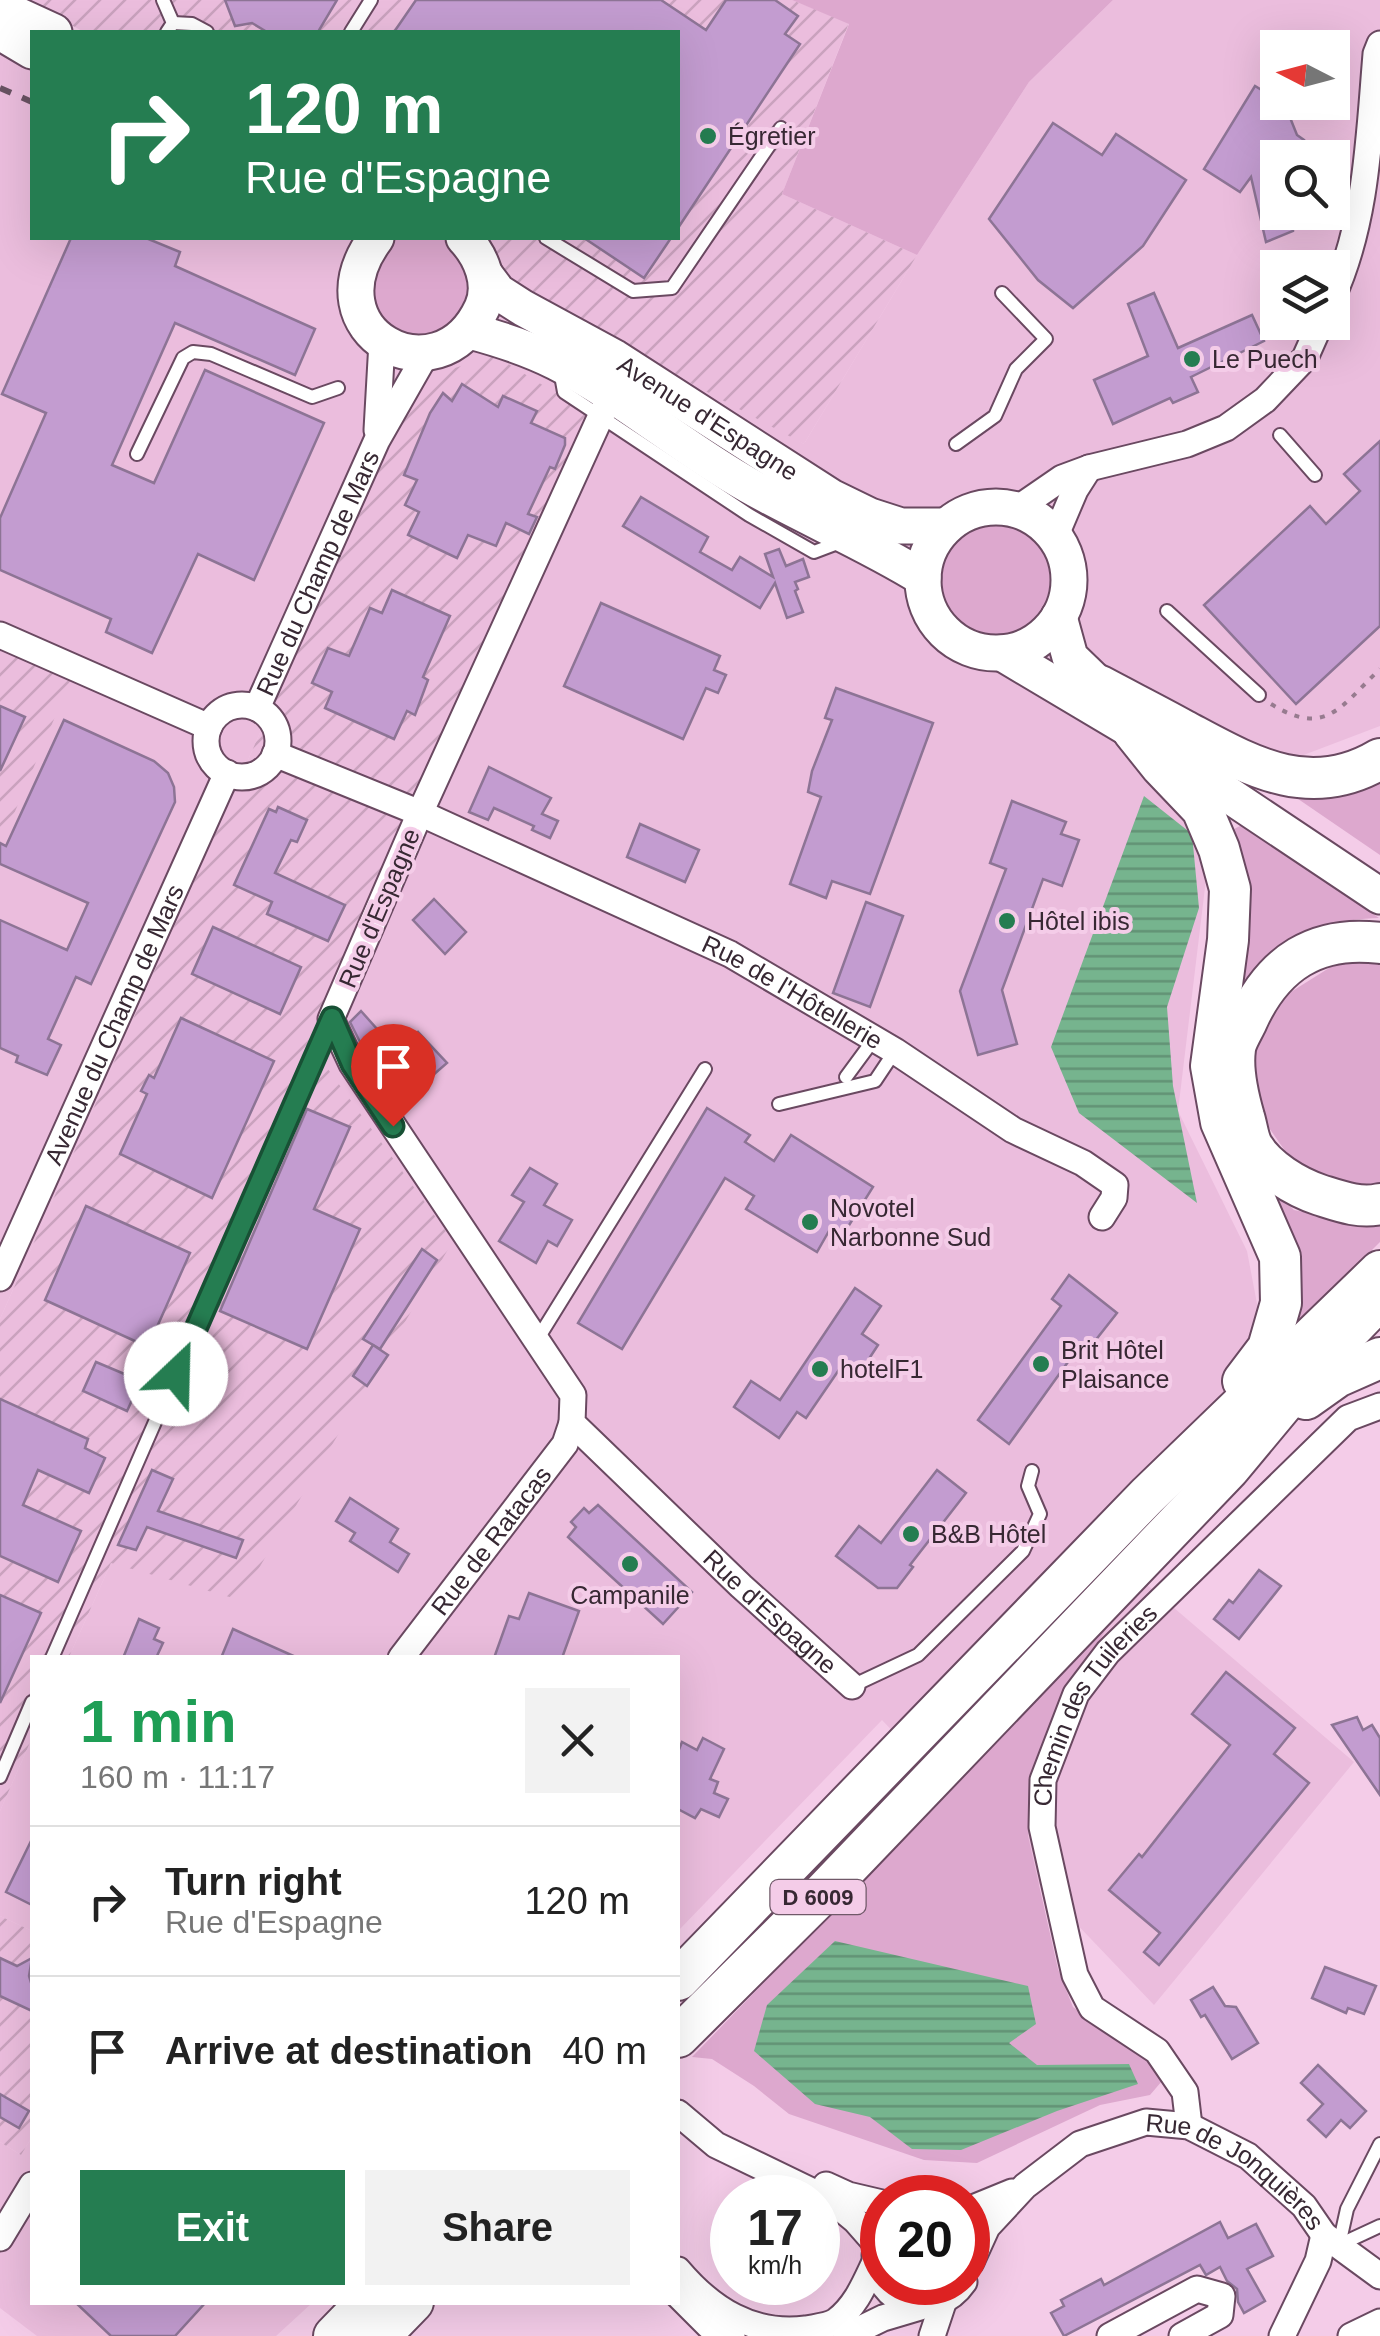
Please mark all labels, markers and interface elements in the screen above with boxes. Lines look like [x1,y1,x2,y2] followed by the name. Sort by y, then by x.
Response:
[1260,30,1350,120] north arrow
[1260,30,1350,340] map controls
[80,70,210,200] icon: right
[245,70,443,148] text: 120 m
[728,122,816,150] place label: Égretier
[697,125,719,147] marker: Égretier
[1260,140,1350,230] button: search
[245,152,551,203] text: Rue d'Espagne
[1260,250,1350,340] button: layers
[1212,345,1318,373] place label: Le Puech
[1181,348,1203,370] marker: Le Puech
[613,350,803,486] street label: Avenue d'Espagne
[250,446,385,700] street label: Rue du Champ de Mars
[333,824,425,992] street label: Rue d'Espagne
[39,880,189,1169] street label: Avenue du Champ de Mars
[1027,907,1130,935] place label: Hôtel ibis
[996,910,1018,932] marker: Hôtel ibis
[698,929,888,1055] street label: Rue de l'Hôtellerie
[351,1024,436,1127] pin
[366,1039,421,1094] icon: arrive
[830,1194,991,1251] place label: Novotel Narbonne Sud
[799,1211,821,1233] marker: Novotel Narbonne Sud
[124,1322,228,1426] position arrow
[1061,1336,1169,1393] place label: Brit Hôtel Plaisance
[1030,1353,1052,1375] marker: Brit Hôtel Plaisance
[840,1355,923,1383] place label: hotelF1
[809,1358,831,1380] marker: hotelF1
[425,1461,557,1620] street label: Rue de Ratacas
[931,1520,1046,1548] place label: B&B Hôtel
[900,1523,922,1545] marker: B&B Hôtel
[698,1544,842,1679] street label: Rue d'Espagne
[619,1553,641,1575] marker: Campanile
[570,1581,690,1609] place label: Campanile
[1028,1599,1162,1807] street label: Chemin des Tuileries
[80,1688,237,1755] text: 1 min
[525,1688,630,1793] button: close
[80,1759,275,1795] text: 160 m · 11:17
[165,1861,342,1903] text: Turn right
[80,1874,135,1929] icon: right
[524,1880,630,1922] text: 120 m
[770,1880,866,1914] road number: D 6009
[165,1904,383,1940] text: Rue d'Espagne
[80,2024,135,2079] icon: arrive
[165,2030,532,2072] text: Arrive at destination
[562,2030,647,2072] text: 40 m
[1145,2108,1330,2235] street label: Rue de Jonquières
[80,2170,345,2285] button: Exit
[365,2170,630,2285] button: Share
[860,2175,990,2305] speed limit sign: 20
[747,2200,803,2256] text: 17
[748,2251,802,2279] text: km/h

